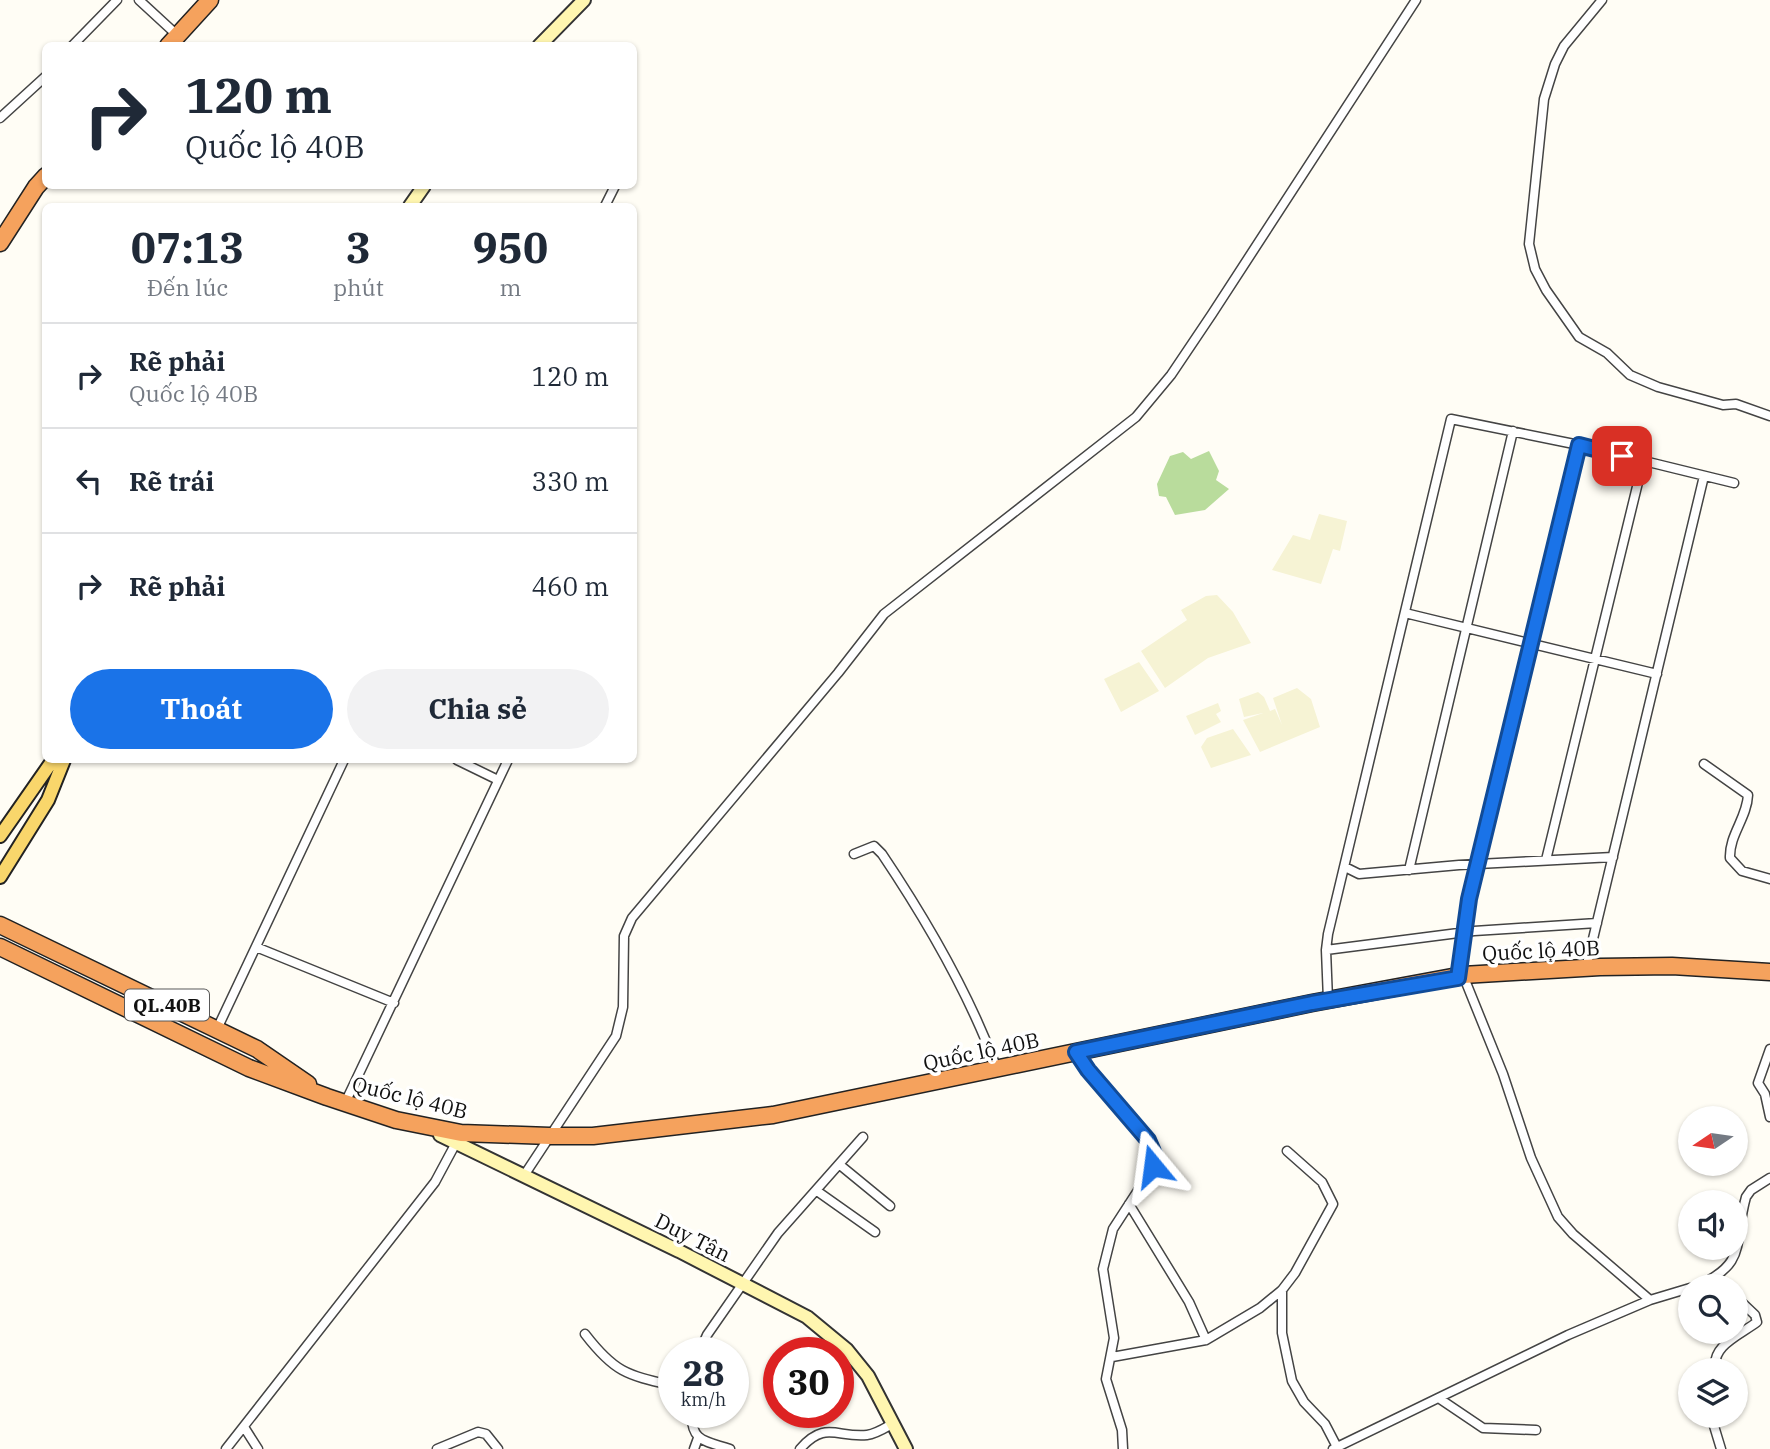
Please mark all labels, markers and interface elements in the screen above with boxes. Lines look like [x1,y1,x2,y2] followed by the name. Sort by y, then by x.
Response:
[185,63,332,126] text: 120 m
[70,70,161,161] icon: right
[185,125,365,167] text: Quốc lộ 40B
[131,220,244,275] text: 07:13
[346,220,371,275] text: 3
[473,220,548,275] text: 950
[147,272,228,302] text: Đến lúc
[333,272,384,302] text: phút
[499,272,521,302] text: m
[129,344,225,378] text: Rẽ phải
[70,357,108,395] icon: right
[531,359,609,393] text: 120 m
[129,378,258,408] text: Quốc lộ 40B
[1592,426,1652,486] pin
[1603,437,1641,475] icon: arrive
[70,462,108,500] icon: left
[129,464,214,498] text: Rẽ trái
[531,464,609,498] text: 330 m
[70,567,108,605] icon: right
[129,569,225,603] text: Rẽ phải
[531,569,609,603] text: 460 m
[70,669,333,749] button: Thoát
[347,669,609,749] button: Chia sẻ
[1481,933,1601,967] street label: Quốc lộ 40B
[125,990,209,1021] road number: QL.40B
[920,1025,1042,1077] street label: Quốc lộ 40B
[349,1069,471,1125] street label: Quốc lộ 40B
[1678,1106,1748,1176] north arrow
[1678,1106,1748,1428] map controls
[1116,1129,1190,1203] position arrow
[1678,1190,1748,1260] button: sound
[650,1206,736,1268] street label: Duy Tân
[1678,1274,1748,1344] button: search
[763,1337,854,1428] speed limit sign: 30
[682,1350,725,1396] text: 28
[1678,1358,1748,1428] button: layers
[681,1388,726,1411] text: km/h

